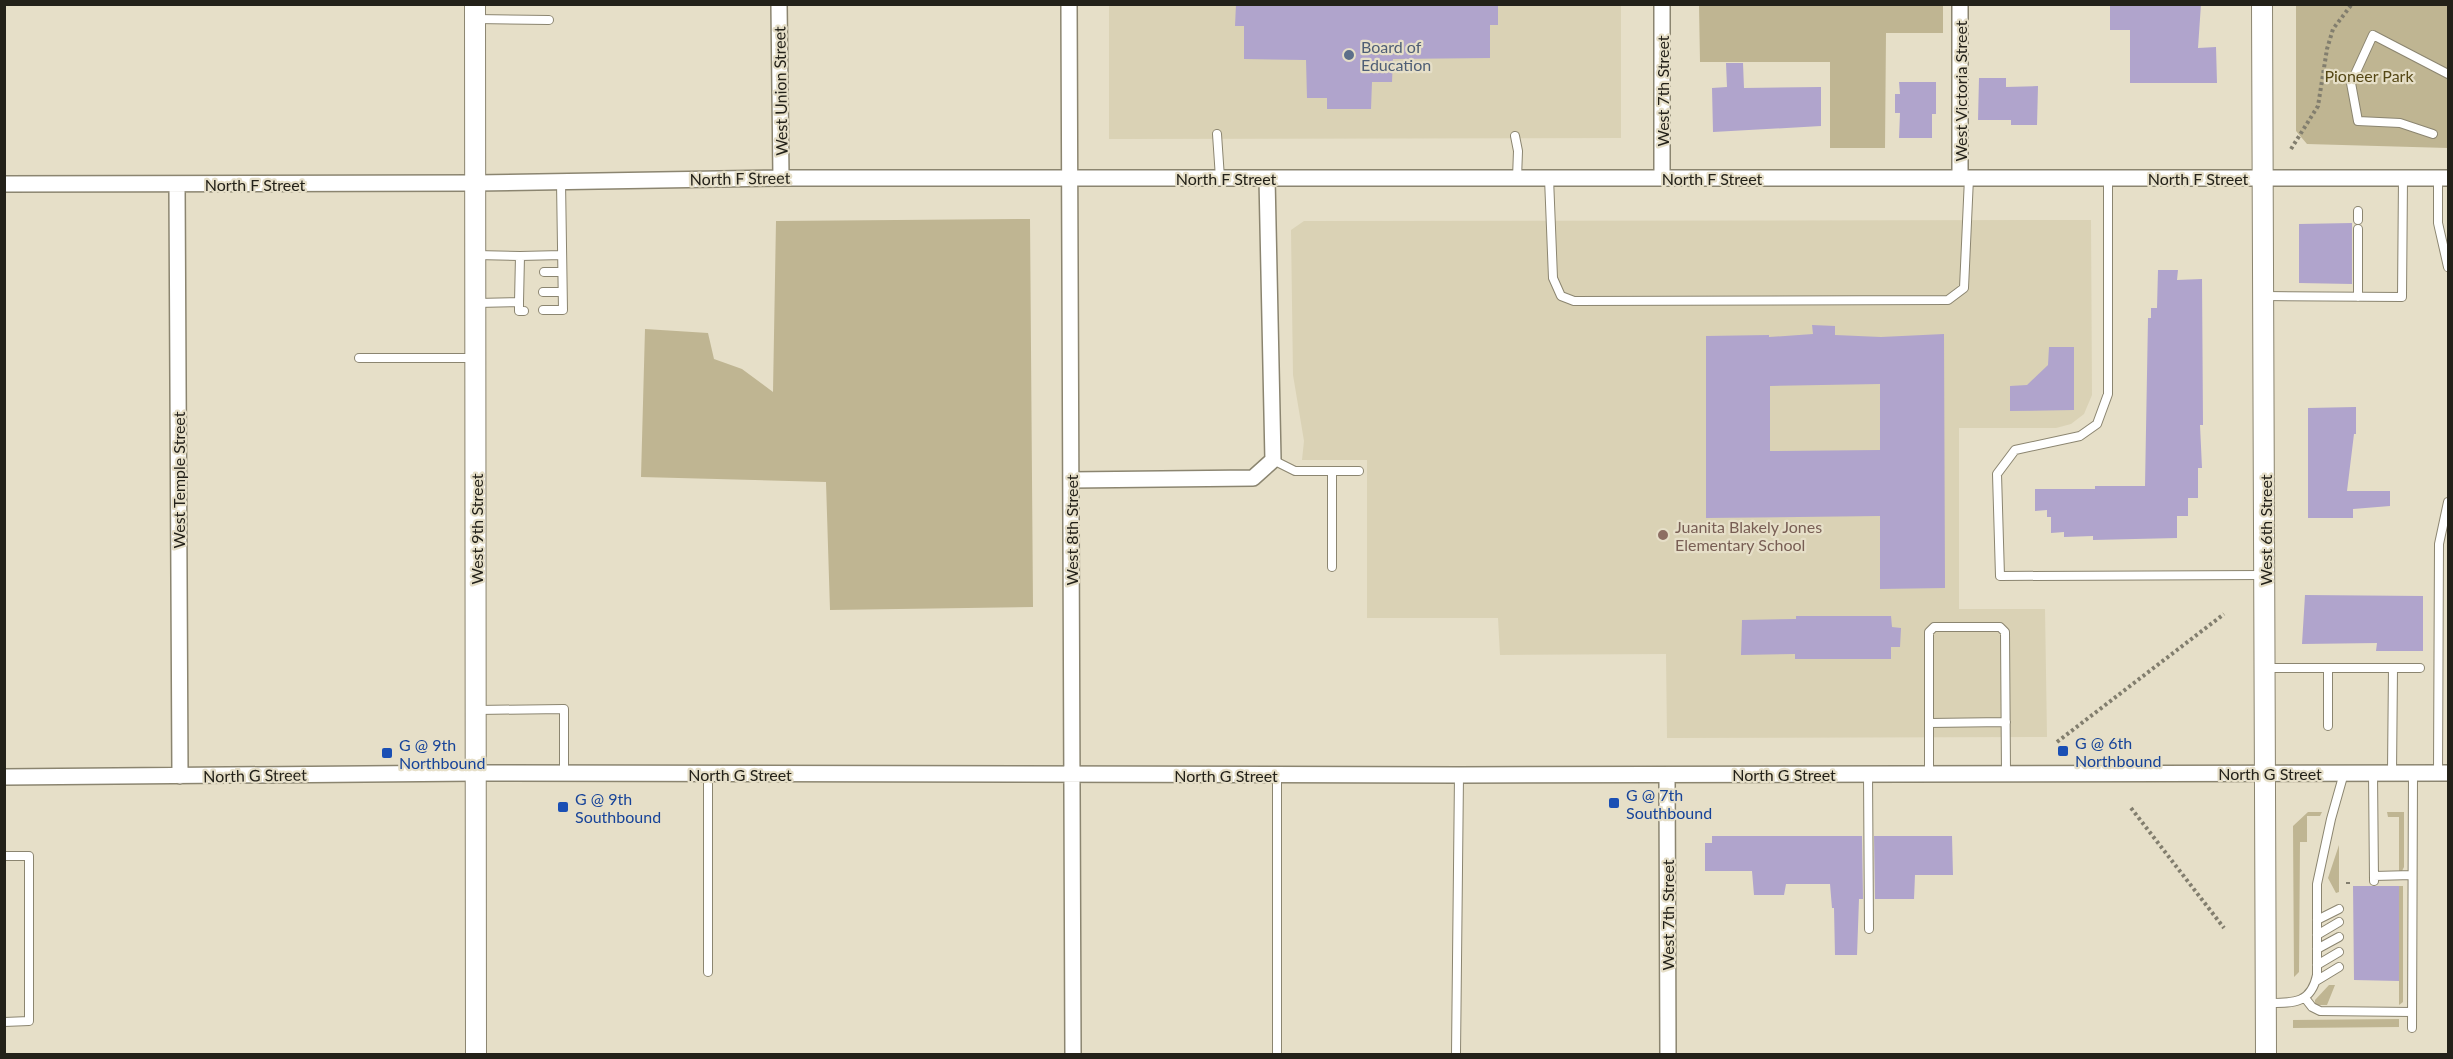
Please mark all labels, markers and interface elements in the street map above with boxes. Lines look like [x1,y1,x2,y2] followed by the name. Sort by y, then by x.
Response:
[1951,20,1970,162] street label: West Victoria Street
[769,26,791,156] street label: West Union Street
[1653,35,1672,147] street label: West 7th Street
[1361,37,1431,74] place label: Board of Education
[1342,48,1356,62] marker: Board of Education
[2324,66,2414,85] park label: Pioneer Park
[690,168,791,188] street label: North F Street
[1176,169,1277,188] street label: North F Street
[1662,169,1763,188] street label: North F Street
[2148,169,2249,188] street label: North F Street
[205,175,306,194] street label: North F Street
[169,411,188,548] street label: West Temple Street
[467,473,486,585] street label: West 9th Street
[1062,474,1081,586] street label: West 8th Street
[2256,474,2275,586] street label: West 6th Street
[1675,517,1822,554] place label: Juanita Blakely Jones Elementary School
[1656,528,1670,542] marker: Juanita Blakely Jones Elementary School
[2075,733,2161,770] place label: G @ 6th Northbound
[399,735,485,772] place label: G @ 9th Northbound
[2056,744,2070,758] marker: G @ 6th Northbound
[380,746,394,760] marker: G @ 9th Northbound
[2218,764,2322,783] street label: North G Street
[203,765,307,785] street label: North G Street
[688,765,792,784] street label: North G Street
[1732,765,1836,784] street label: North G Street
[1174,766,1278,785] street label: North G Street
[1626,785,1712,822] place label: G @ 7th Southbound
[575,789,661,826] place label: G @ 9th Southbound
[1607,796,1621,810] marker: G @ 7th Southbound
[556,800,570,814] marker: G @ 9th Southbound
[1658,859,1677,971] street label: West 7th Street

